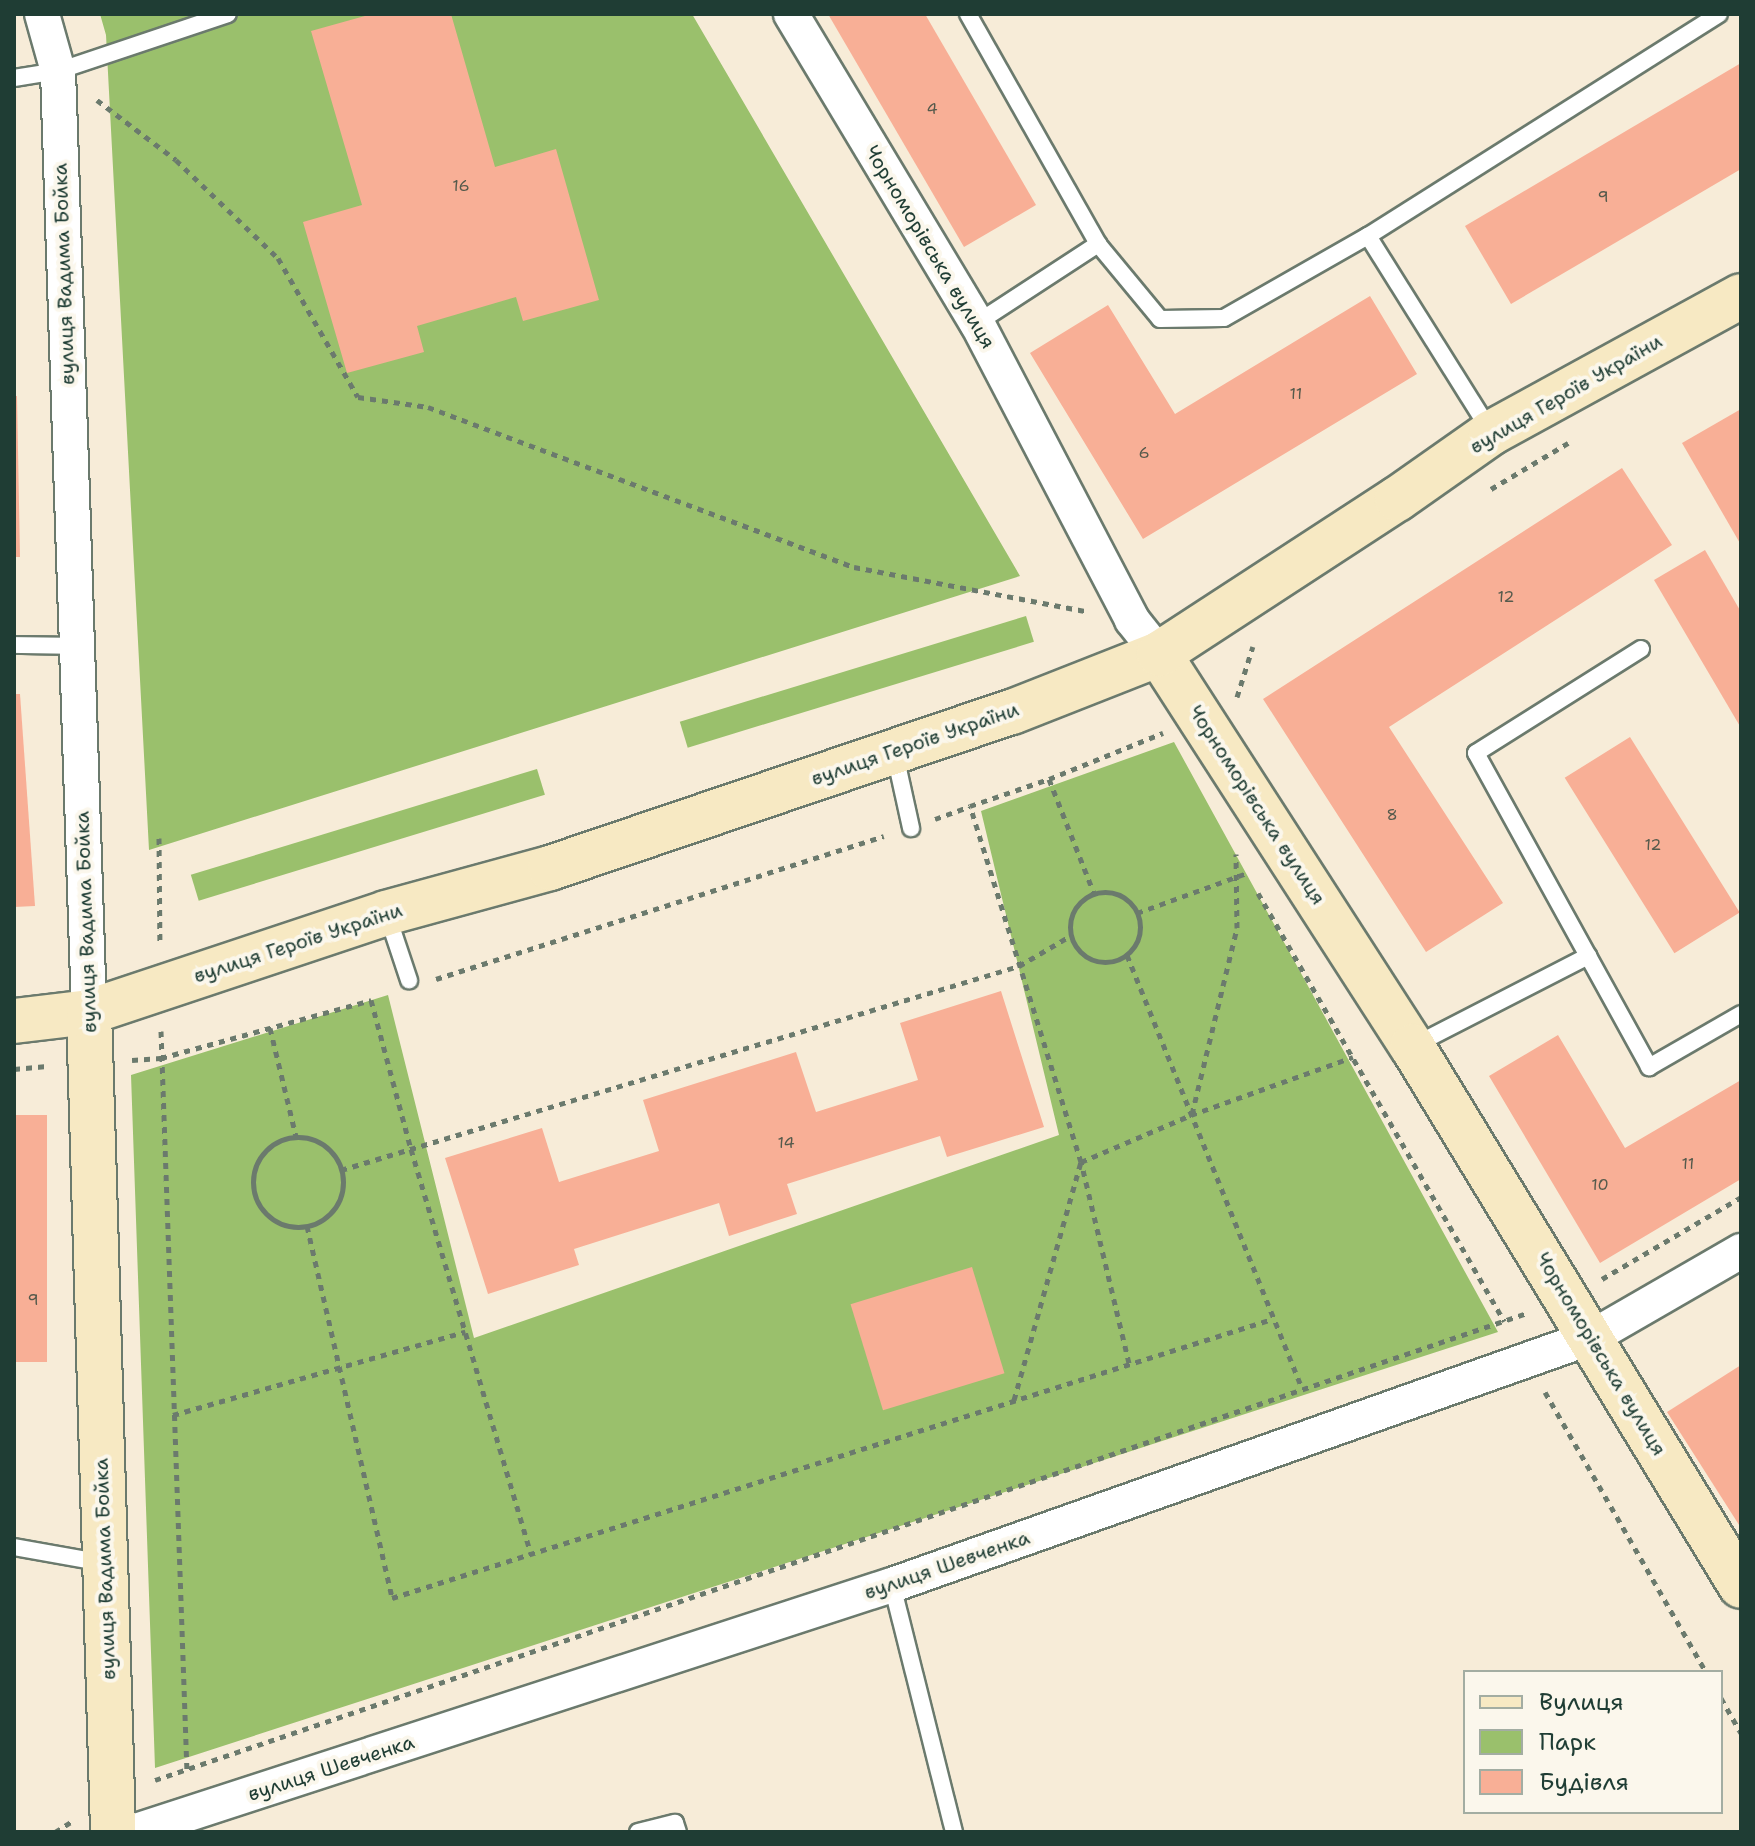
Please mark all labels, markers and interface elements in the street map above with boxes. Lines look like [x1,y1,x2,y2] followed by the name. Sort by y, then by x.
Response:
[926,99,938,119] house number: 4
[860,141,1000,353] street label: Чорноморівська вулиця
[48,163,80,385] street label: вулиця Вадима Бойка
[452,176,470,196] house number: 16
[1597,187,1609,207] house number: 9
[1466,329,1666,459] street label: вулиця Героїв України
[1290,384,1302,404] house number: 11
[1138,443,1150,463] house number: 6
[1497,587,1515,607] house number: 12
[808,697,1022,791] street label: вулиця Героїв України
[1183,701,1331,909] street label: Чорноморівська вулиця
[1386,805,1398,825] house number: 8
[70,811,102,1033] street label: вулиця Вадима Бойка
[1644,835,1662,855] house number: 12
[191,898,405,988] street label: вулиця Героїв України
[777,1133,795,1153] house number: 14
[1682,1154,1694,1174] house number: 11
[1591,1175,1609,1195] house number: 10
[1531,1248,1671,1460] street label: Чорноморівська вулиця
[27,1290,39,1310] house number: 9
[89,1458,121,1680] street label: вулиця Вадима Бойка
[861,1525,1033,1605] street label: вулиця Шевченка
[1463,1670,1723,1814] legend
[1539,1686,1624,1718] text: Вулиця
[1539,1726,1596,1758] text: Парк
[245,1730,417,1806] street label: вулиця Шевченка
[1539,1766,1629,1798] text: Будівля

